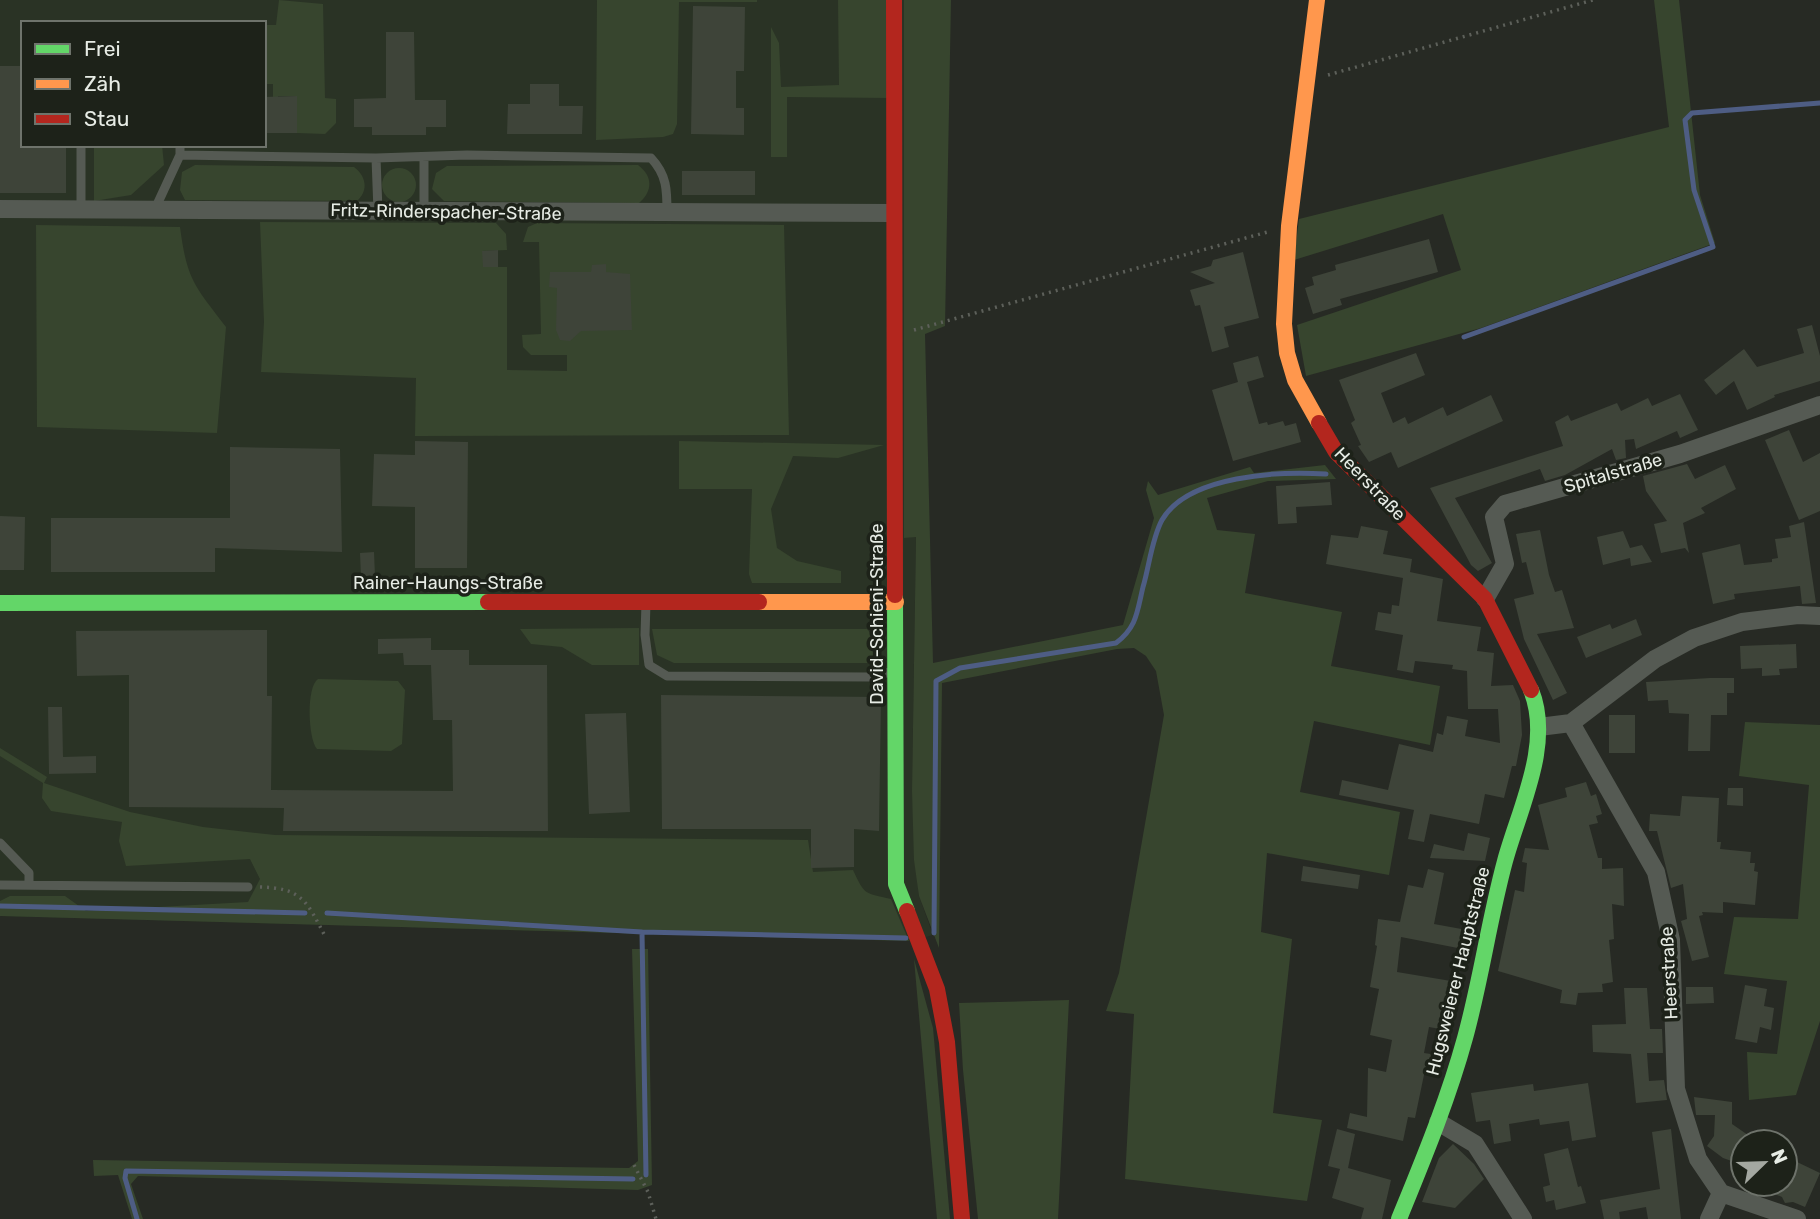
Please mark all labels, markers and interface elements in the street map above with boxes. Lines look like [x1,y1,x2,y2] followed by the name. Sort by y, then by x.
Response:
[21,21,266,147] legend
[84,36,121,61] text: Frei
[84,71,121,96] text: Zäh
[84,106,130,131] text: Stau
[330,199,562,225] street label: Fritz-Rinderspacher-Straße
[1330,443,1410,525] street label: Heerstraße
[1561,448,1665,498] street label: Spitalstraße
[866,523,888,705] street label: David-Schieni-Straße
[353,572,543,594] street label: Rainer-Haungs-Straße
[1421,864,1495,1078] street label: Hugsweierer Hauptstraße
[1656,926,1682,1020] street label: Heerstraße
[1729,1128,1799,1198] north arrow
[1766,1146,1792,1167] text: N

